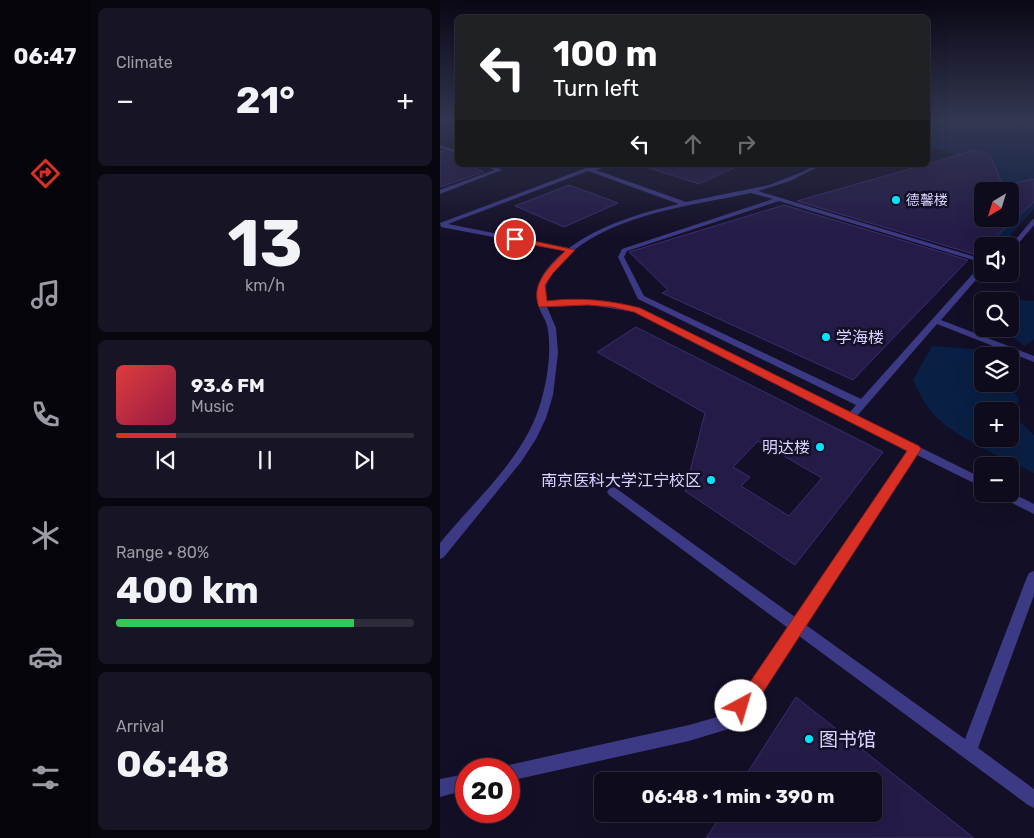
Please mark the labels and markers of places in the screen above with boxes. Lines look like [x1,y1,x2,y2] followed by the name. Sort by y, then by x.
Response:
[906,192,948,209] place label: 德馨楼
[890,194,902,206] marker: 德馨楼
[494,218,536,260] pin
[836,328,884,347] place label: 学海楼
[820,331,832,343] marker: 学海楼
[762,438,810,457] place label: 明达楼
[814,441,826,453] marker: 明达楼
[541,471,701,490] place label: 南京医科大学江宁校区
[705,474,717,486] marker: 南京医科大学江宁校区
[819,728,876,751] place label: 图书馆
[803,733,815,745] marker: 图书馆

